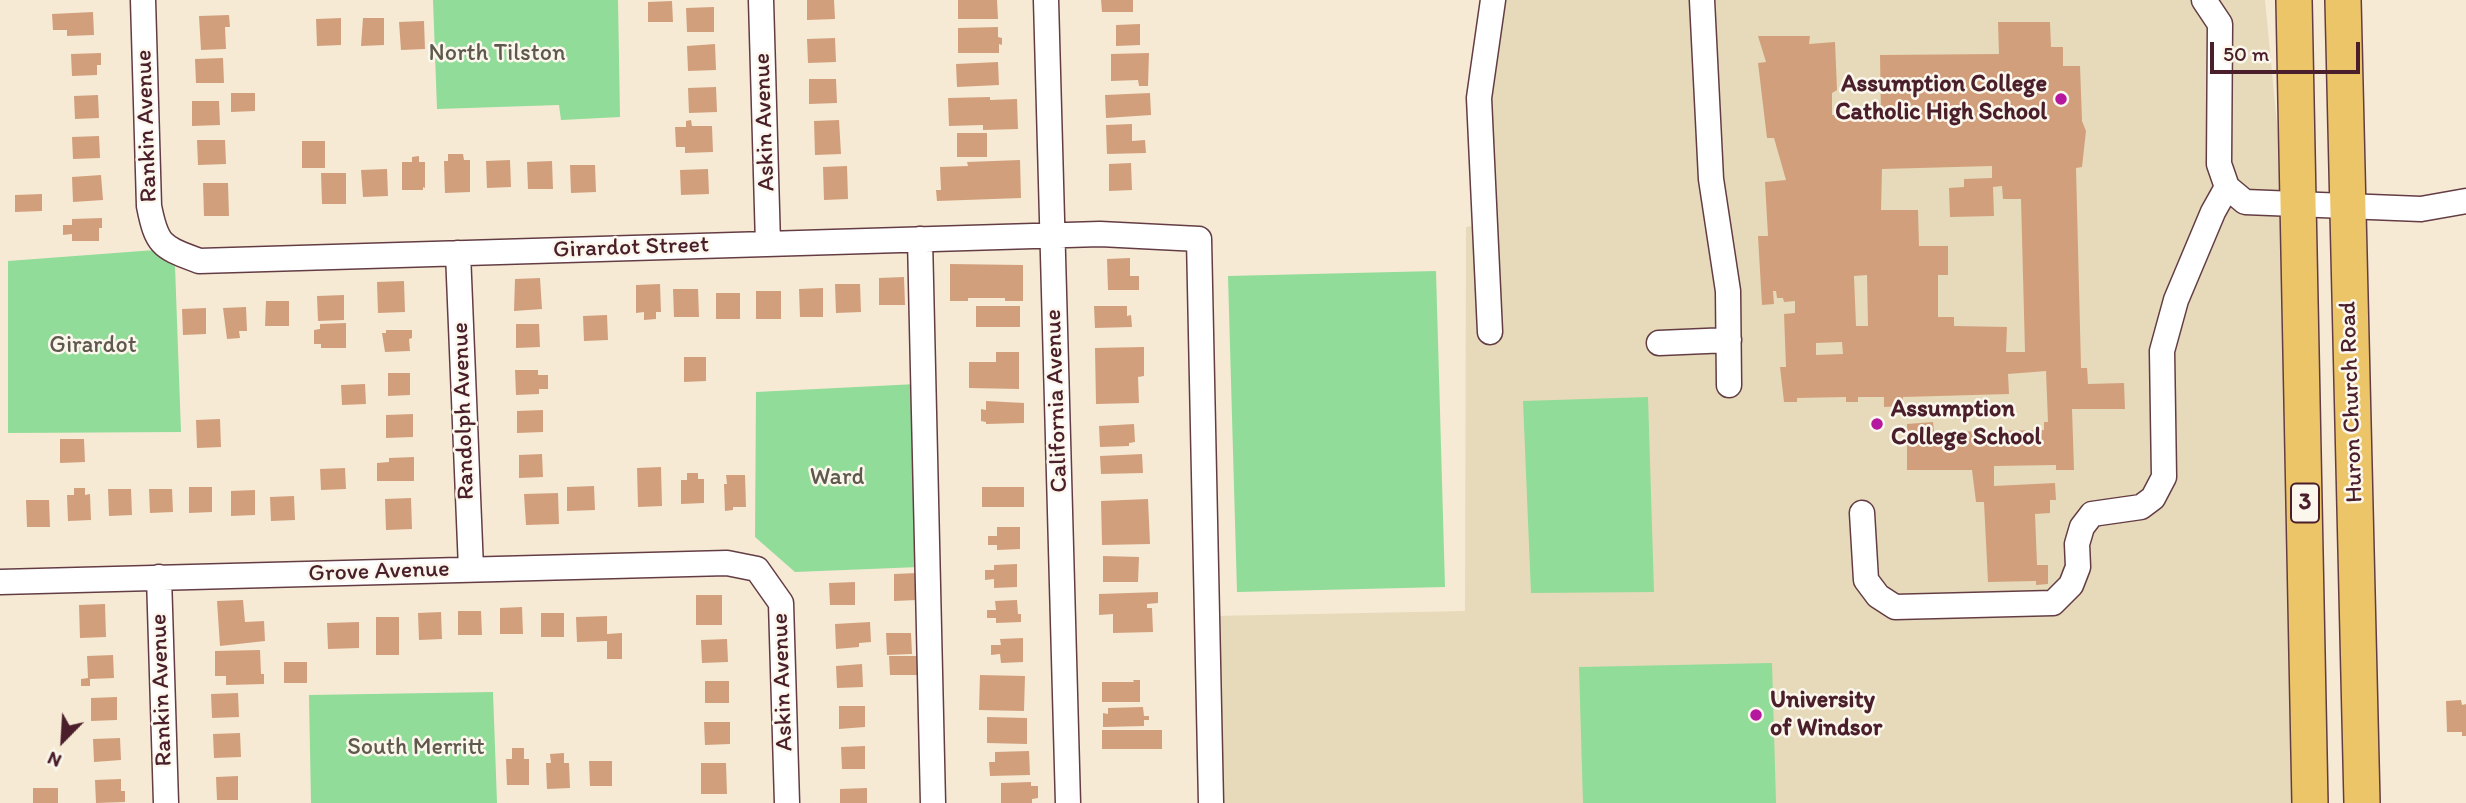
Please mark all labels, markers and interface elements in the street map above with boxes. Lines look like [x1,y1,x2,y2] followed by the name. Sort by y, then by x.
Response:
[2214,28,2364,72] scale bar
[428,40,566,68] park label: North Tilston
[2223,41,2269,66] text: 50 m
[130,49,164,203] street label: Rankin Avenue
[748,52,782,192] street label: Askin Avenue
[1835,71,2047,127] place label: Assumption College Catholic High School
[2053,91,2069,107] marker: Assumption College Catholic High School
[552,231,710,265] street label: Girardot Street
[2334,301,2370,503] street label: Huron Church Road
[1039,309,1075,493] street label: California Avenue
[447,322,481,500] street label: Randolph Avenue
[49,332,137,360] park label: Girardot
[1891,396,2041,452] place label: Assumption College School
[1869,416,1885,432] marker: Assumption College School
[810,464,864,492] park label: Ward
[2291,484,2319,523] road number: 3
[308,555,450,589] street label: Grove Avenue
[766,612,800,752] street label: Askin Avenue
[145,613,179,767] street label: Rankin Avenue
[1770,687,1882,743] place label: University of Windsor
[28,705,98,775] north arrow
[1748,707,1764,723] marker: University of Windsor
[347,734,485,762] park label: South Merritt
[44,747,65,773] text: N

